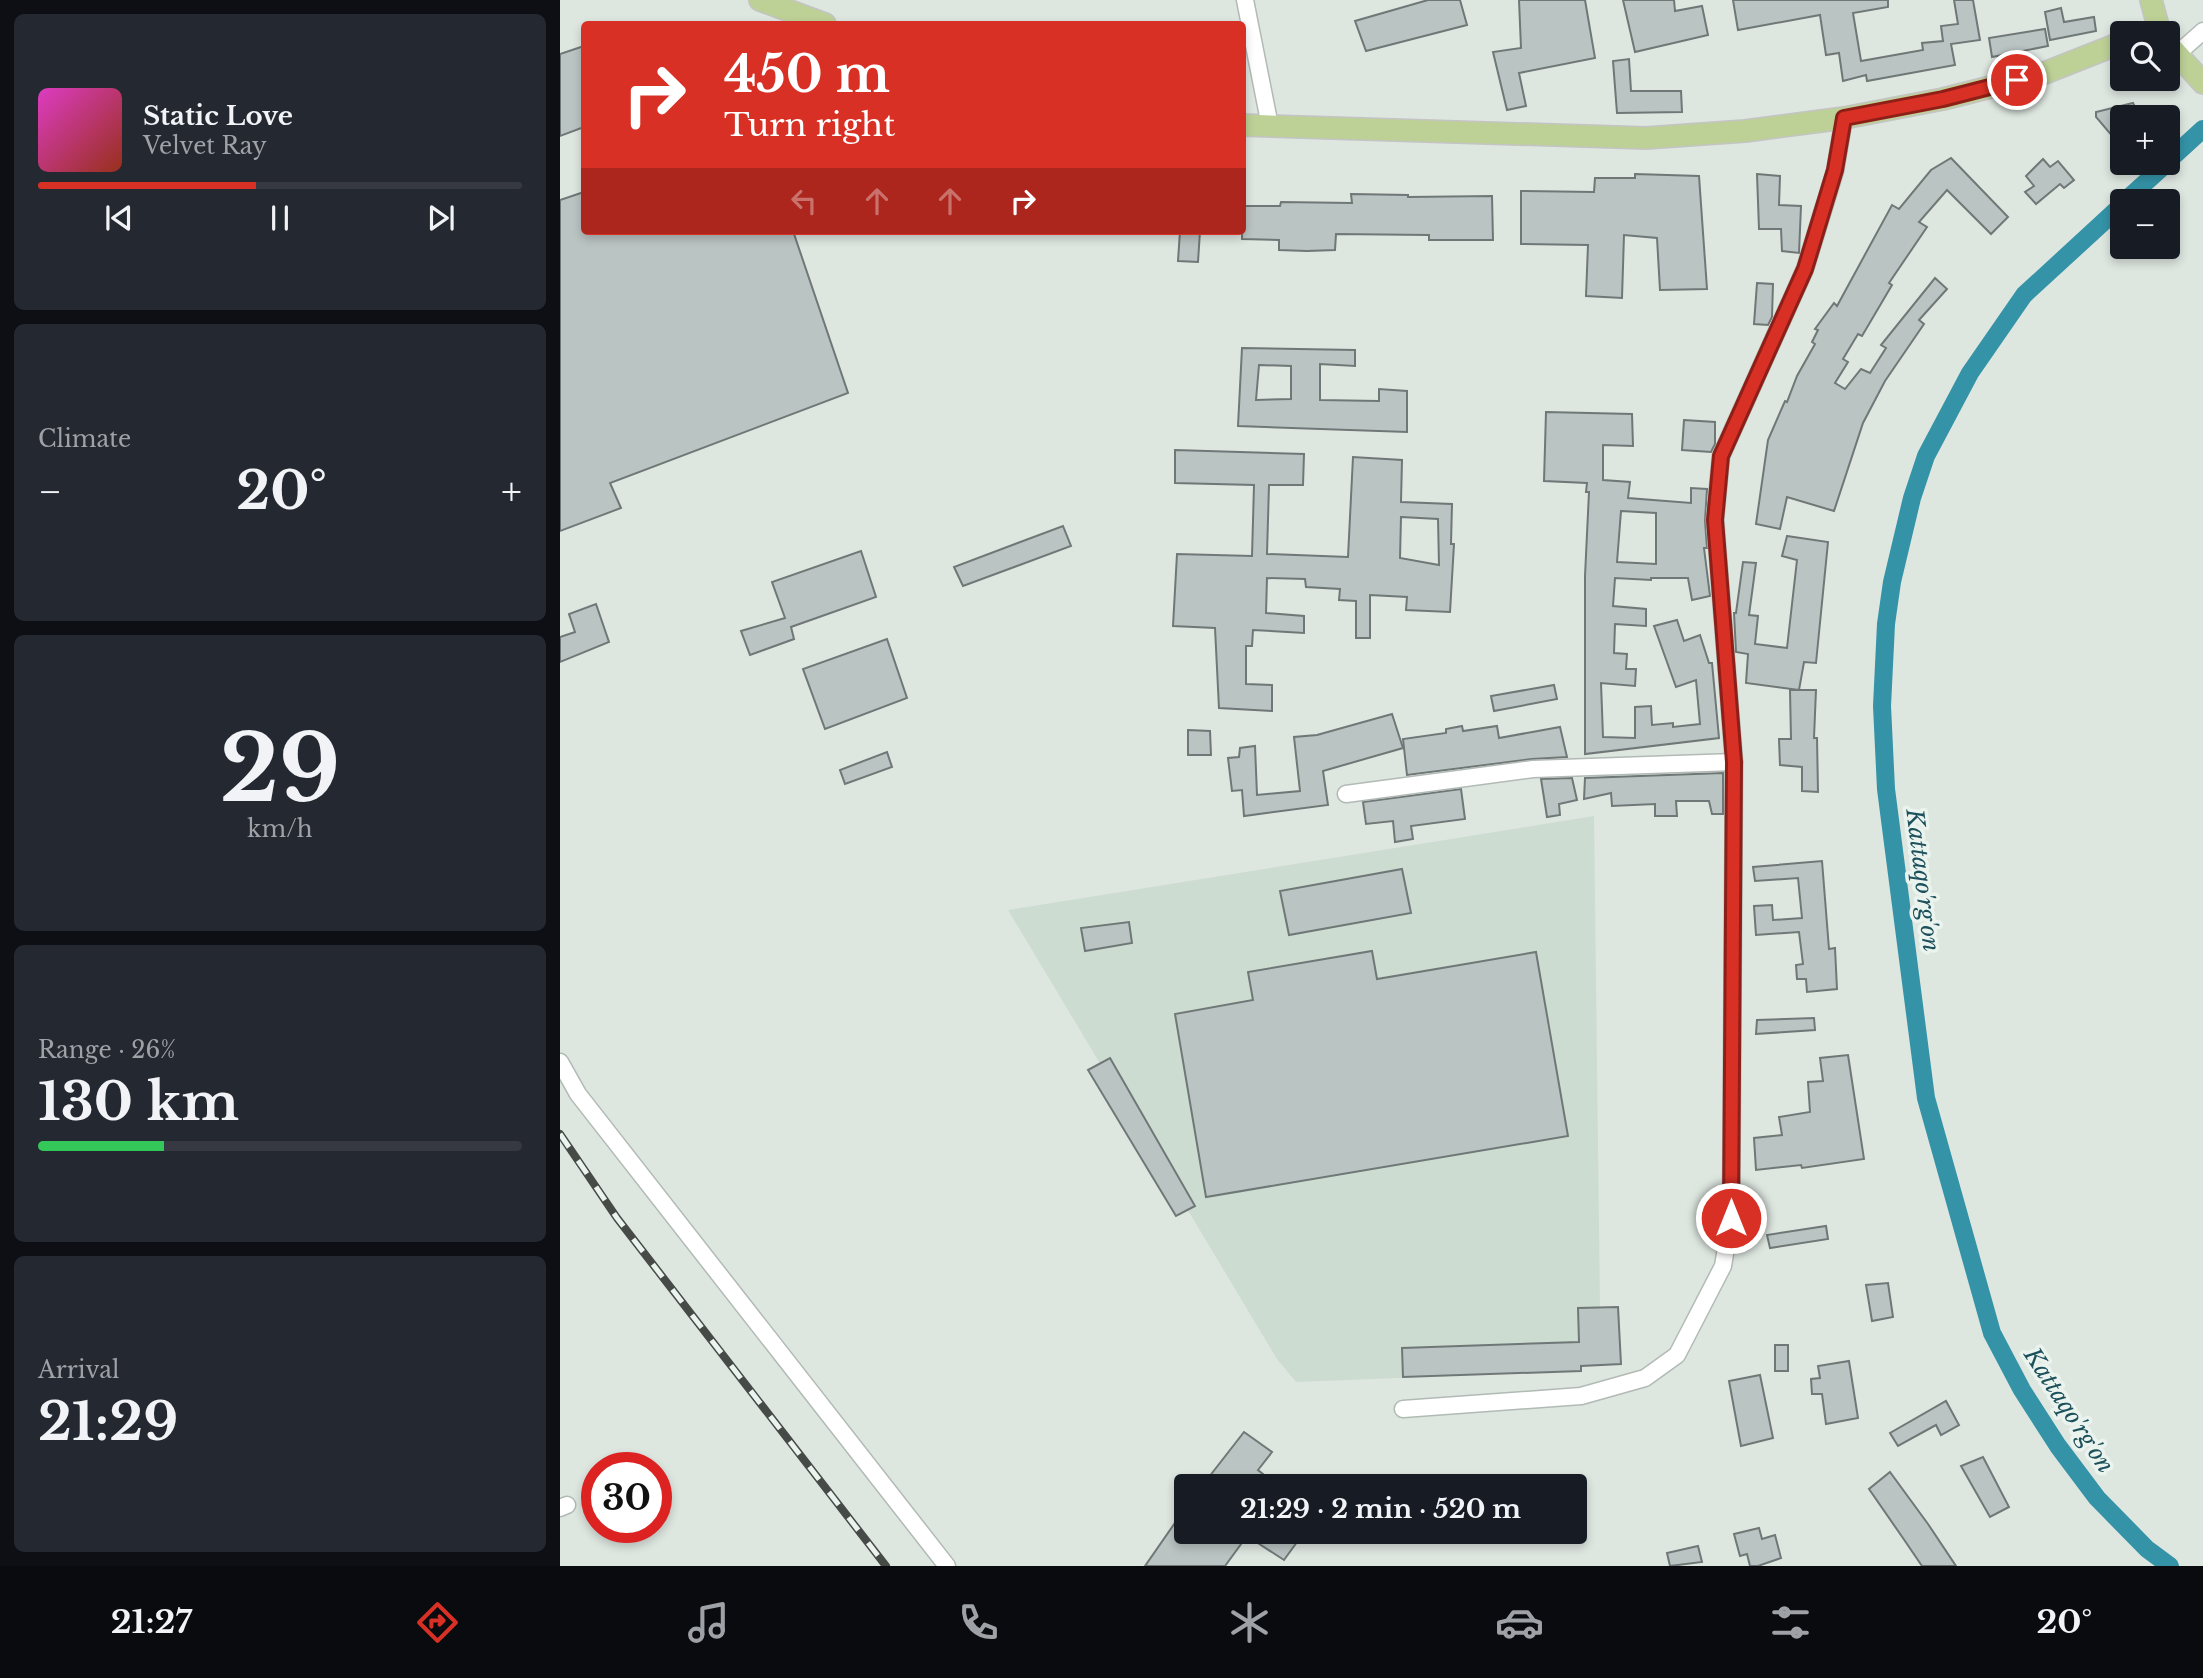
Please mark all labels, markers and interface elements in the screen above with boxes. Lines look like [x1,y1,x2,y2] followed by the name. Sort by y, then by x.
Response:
[2110,21,2180,259] map controls
[2110,21,2180,91] button: search
[724,44,890,105] text: 450 m
[609,49,700,140] icon: right
[1987,50,2047,110] pin
[1998,61,2036,99] icon: arrive
[143,100,293,132] text: Static Love
[724,105,895,145] text: Turn right
[2110,105,2180,175] button: +
[143,132,267,160] text: Velvet Ray
[785,182,823,220] icon: left
[858,182,896,220] icon: ahead
[931,182,969,220] icon: ahead
[1004,182,1042,220] icon: right
[2110,189,2180,259] button: −
[100,199,138,237] icon: previous
[261,199,299,237] icon: pause
[422,199,460,237] icon: next
[38,425,131,453] text: Climate
[236,459,327,523] text: 20°
[38,468,62,515] text: −
[501,468,522,515] text: +
[220,713,340,826] text: 29
[1900,806,1946,953] water label: Kattaqo'rg'on
[247,815,313,843] text: km/h
[38,1036,176,1064] text: Range · 26%
[38,1070,239,1134] text: 130 km
[1694,1181,1768,1255] position arrow
[2018,1341,2120,1478] water label: Kattaqo'rg'on
[38,1356,119,1384] text: Arrival
[38,1390,178,1454] text: 21:29
[581,1452,672,1543] speed limit sign: 30
[1240,1493,1521,1525] text: 21:29 · 2 min · 520 m
[413,1598,462,1647] icon: directions
[684,1598,733,1647] icon: music
[954,1598,1003,1647] icon: phone
[1225,1598,1274,1647] icon: climate
[1495,1598,1544,1647] icon: car
[1766,1598,1815,1647] icon: filters
[111,1602,192,1642] text: 21:27
[2036,1602,2092,1642] text: 20°

